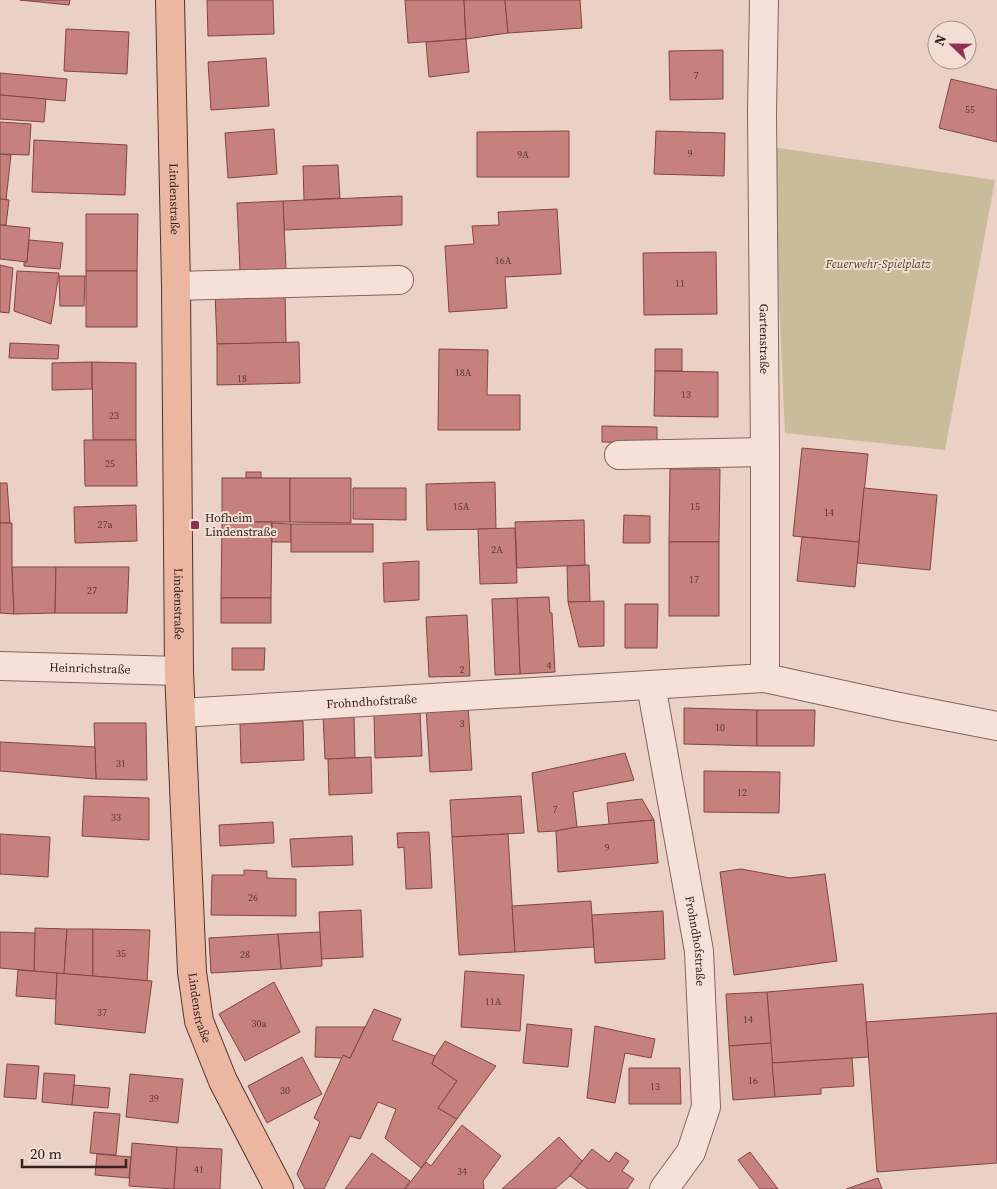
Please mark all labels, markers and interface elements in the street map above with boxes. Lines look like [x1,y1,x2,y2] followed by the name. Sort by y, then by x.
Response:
[927,20,977,70] north arrow
[929,32,951,49] text: N
[694,69,699,82] house number: 7
[965,103,975,116] house number: 55
[688,147,693,160] house number: 9
[517,148,529,161] house number: 9A
[165,163,183,235] street label: Lindenstraße
[495,254,512,267] house number: 16A
[824,256,931,272] park label: Feuerwehr-Spielplatz
[675,277,685,290] house number: 11
[756,304,772,374] street label: Gartenstraße
[455,366,472,379] house number: 18A
[237,372,247,385] house number: 18
[681,388,691,401] house number: 13
[109,409,119,422] house number: 23
[105,457,115,470] house number: 25
[453,500,470,513] house number: 15A
[690,500,700,513] house number: 15
[824,506,834,519] house number: 14
[205,510,277,540] place label: Hofheim Lindenstraße
[97,518,113,531] house number: 27a
[189,519,201,531] marker: Hofheim Lindenstraße
[491,543,503,556] house number: 2A
[170,568,187,640] street label: Lindenstraße
[689,573,699,586] house number: 17
[87,584,97,597] house number: 27
[49,659,131,678] street label: Heinrichstraße
[547,659,552,672] house number: 4
[460,663,465,676] house number: 2
[326,691,418,712] street label: Frohndhofstraße
[460,717,465,730] house number: 3
[715,721,725,734] house number: 10
[116,757,126,770] house number: 31
[737,786,747,799] house number: 12
[553,803,558,816] house number: 7
[111,811,121,824] house number: 33
[605,841,610,854] house number: 9
[248,891,258,904] house number: 26
[681,895,709,986] street label: Frohndhofstraße
[116,947,126,960] house number: 35
[240,948,250,961] house number: 28
[184,972,215,1045] street label: Lindenstraße
[485,995,502,1008] house number: 11A
[97,1006,107,1019] house number: 37
[743,1013,753,1026] house number: 14
[251,1017,267,1030] house number: 30a
[748,1074,758,1087] house number: 16
[650,1080,660,1093] house number: 13
[280,1084,290,1097] house number: 30
[149,1092,159,1105] house number: 39
[22,1136,126,1168] scale bar
[30,1143,62,1164] text: 20 m
[194,1163,204,1176] house number: 41
[457,1165,467,1178] house number: 34

